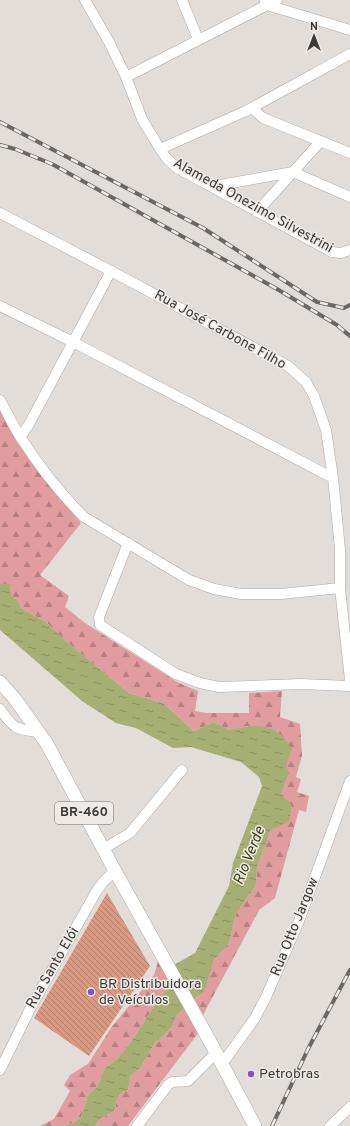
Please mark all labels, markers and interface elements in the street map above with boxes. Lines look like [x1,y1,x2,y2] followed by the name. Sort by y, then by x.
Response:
[294,16,334,56] north arrow
[310,20,318,34] text: N
[170,155,336,257] street label: Alameda Onezimo Silvestrini
[151,287,289,373] street label: Rua José Carbone Filho
[55,802,113,824] road number: BR-460
[230,824,270,888] water label: Rio Verde
[267,875,323,979] street label: Rua Otto Jargow
[23,924,83,1012] street label: Rua Santo Elói
[99,976,201,1009] place label: BR Distribuidora de Veículos
[86,987,96,997] marker: BR Distribuidora de Veículos
[259,1066,320,1083] place label: Petrobras
[246,1069,256,1079] marker: Petrobras

